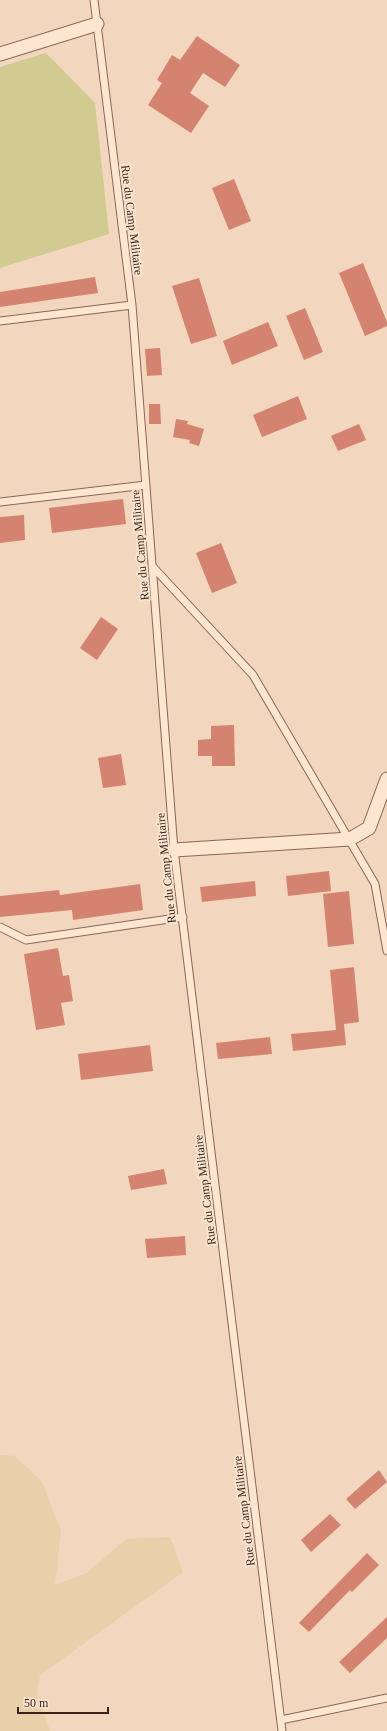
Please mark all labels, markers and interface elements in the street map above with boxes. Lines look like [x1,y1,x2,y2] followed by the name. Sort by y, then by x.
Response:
[118,164,146,276] street label: Rue du Camp Militaire
[128,489,152,601] street label: Rue du Camp Militaire
[153,812,179,924] street label: Rue du Camp Militaire
[191,1134,219,1246] street label: Rue du Camp Militaire
[230,1455,258,1567] street label: Rue du Camp Militaire
[18,1689,108,1715] scale bar
[24,1696,49,1710] text: 50 m

